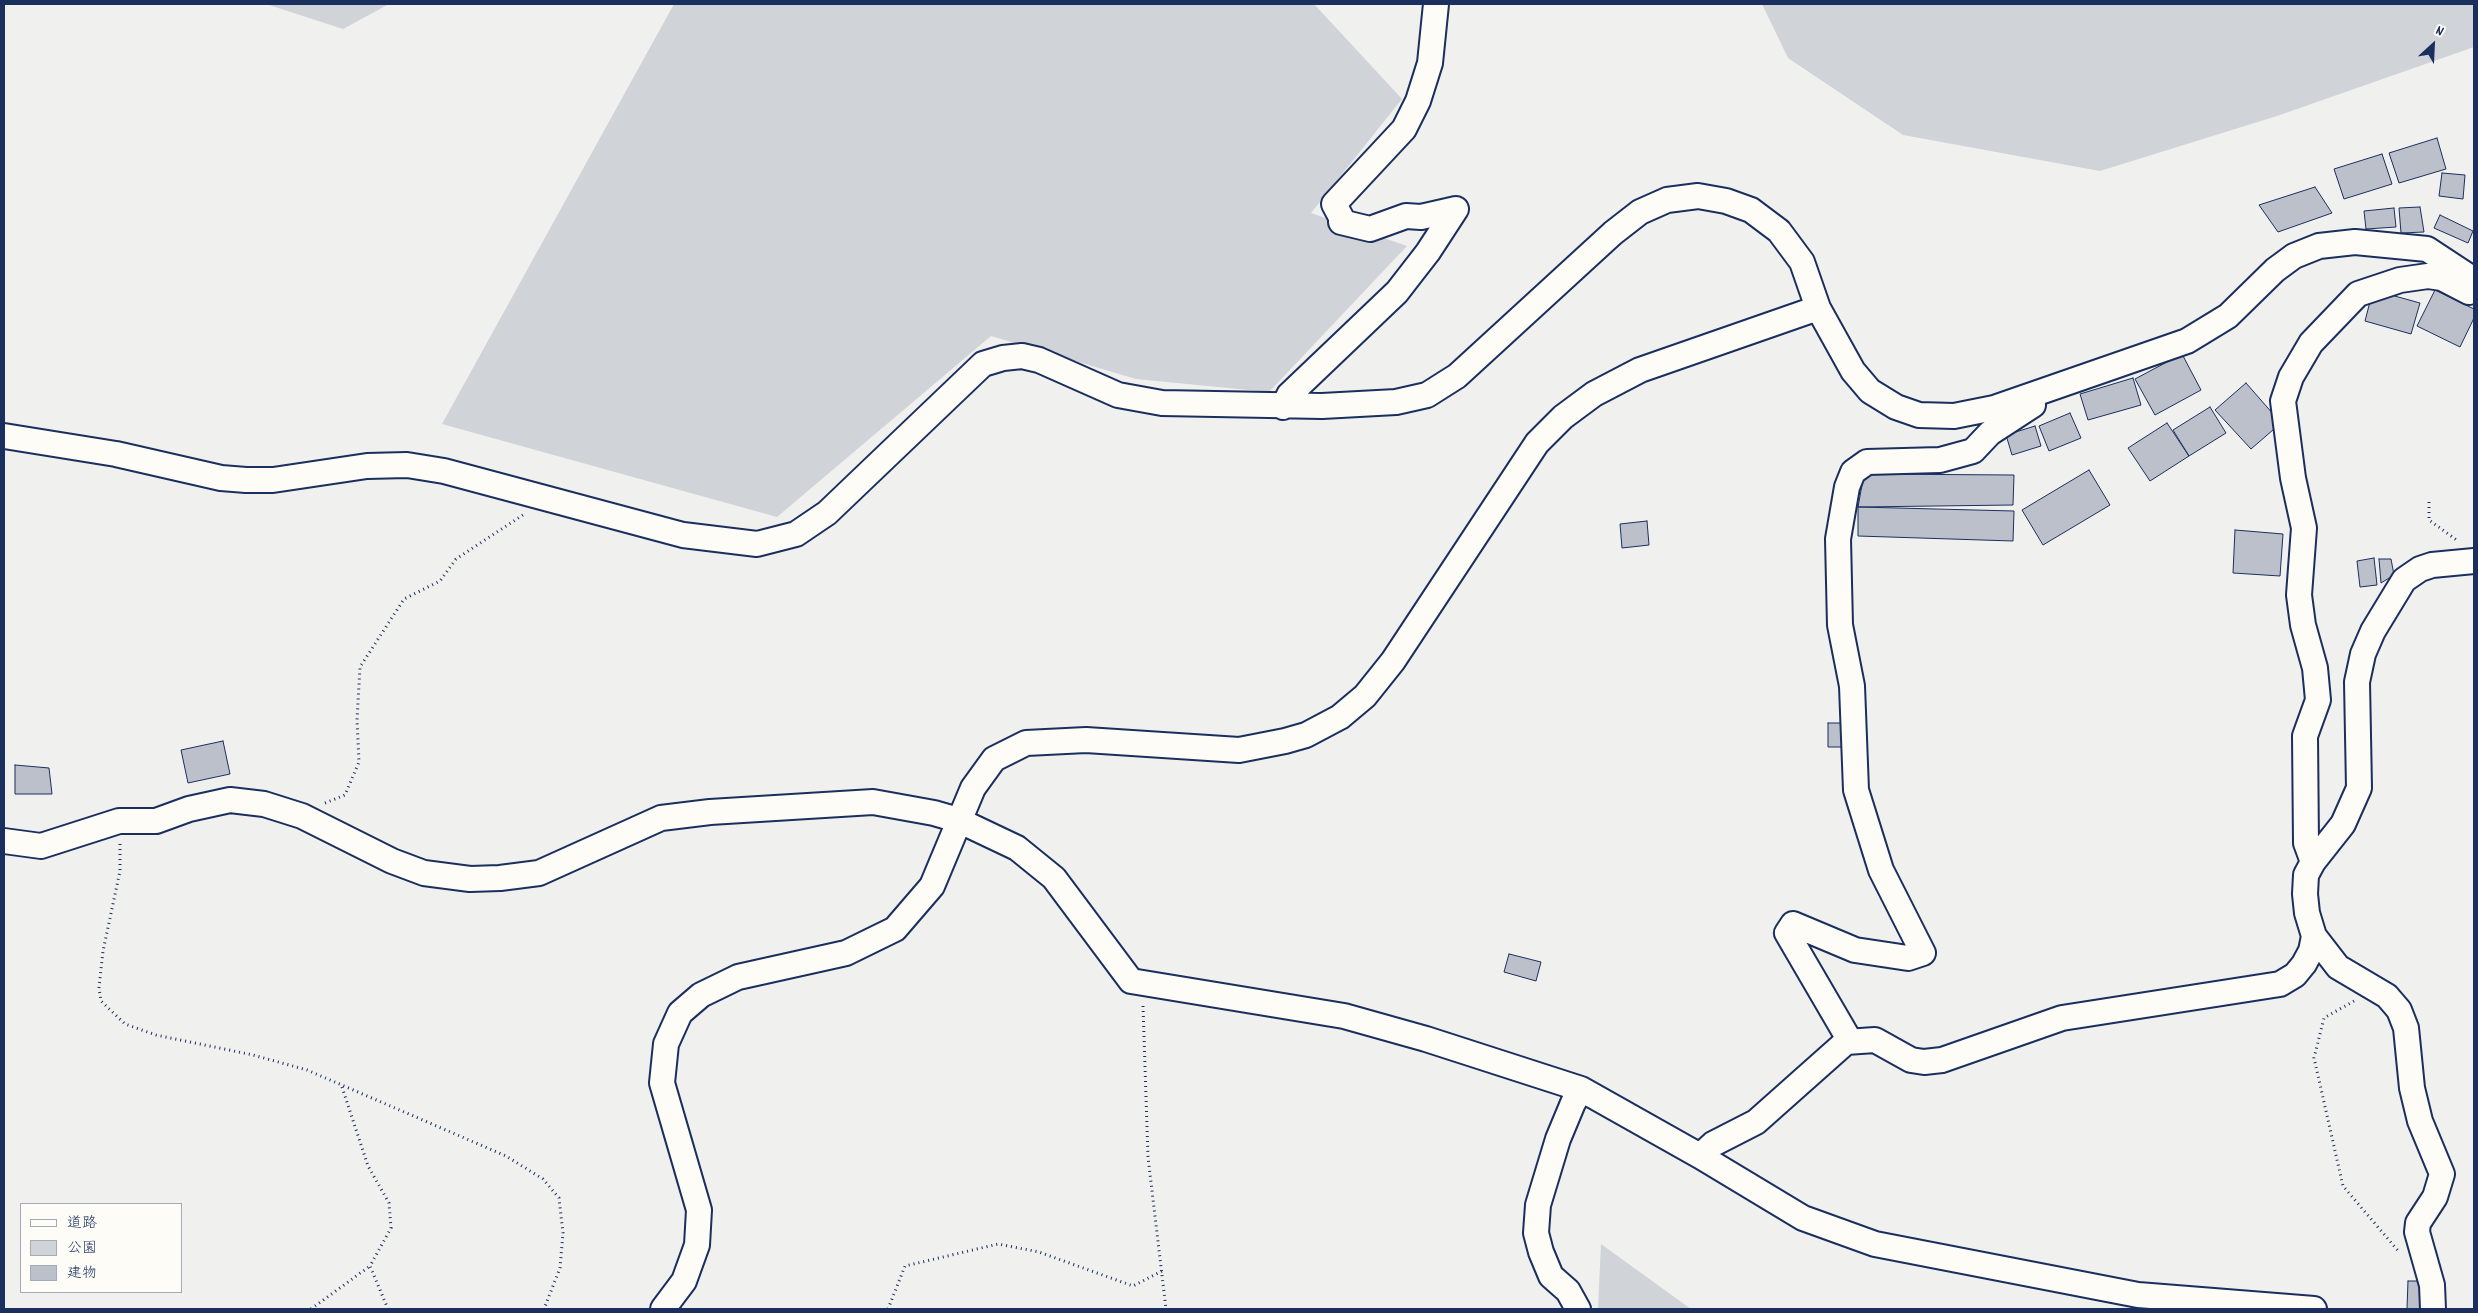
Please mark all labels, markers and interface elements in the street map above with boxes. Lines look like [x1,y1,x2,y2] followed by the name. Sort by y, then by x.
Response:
[2408,20,2458,70] north arrow
[2432,21,2447,42] text: N
[20,1203,182,1293] legend
[67,1213,97,1235] text: 道路
[67,1238,97,1260] text: 公園
[67,1263,97,1285] text: 建物

